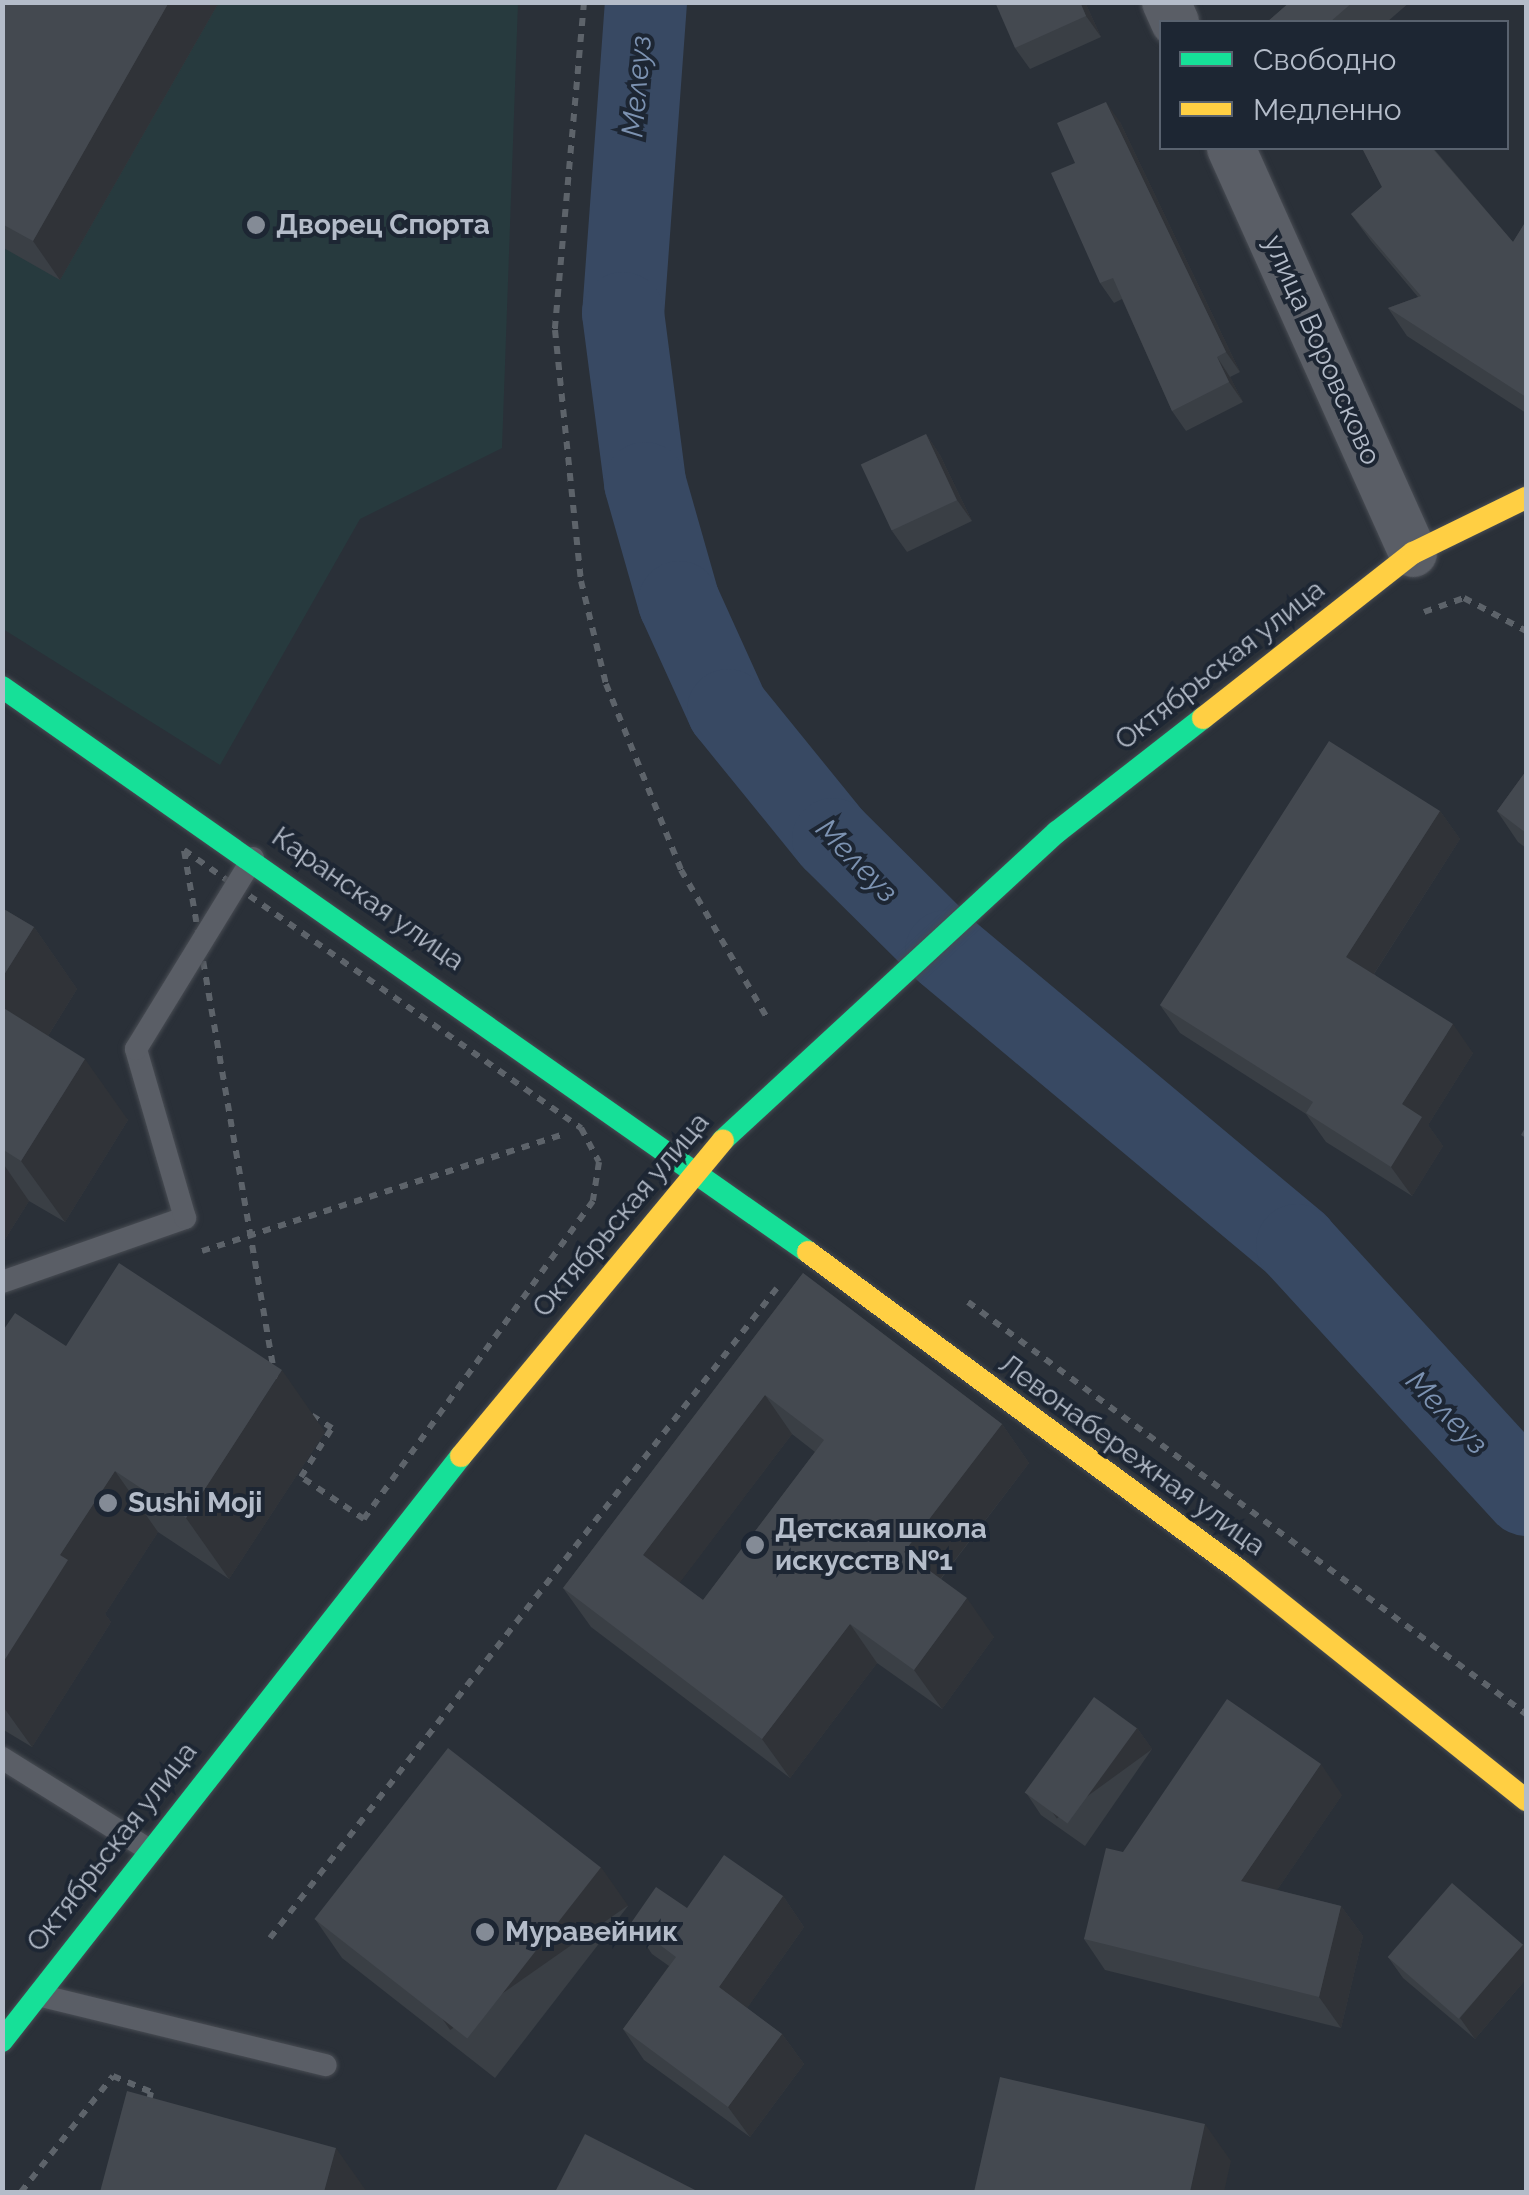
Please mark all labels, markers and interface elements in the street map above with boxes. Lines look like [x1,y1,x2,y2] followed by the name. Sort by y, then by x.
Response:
[1159,20,1509,150] legend
[615,33,659,139] water label: Мелеуз
[1253,42,1396,77] text: Свободно
[1253,92,1402,127] text: Медленно
[276,208,490,242] place label: Дворец Спорта
[245,214,267,236] marker: Дворец Спорта
[1256,230,1388,470] street label: улица Воровсково
[1108,573,1332,757] street label: Октябрьская улица
[808,812,906,910] water label: Мелеуз
[265,820,471,978] street label: Каранская улица
[526,1106,716,1324] street label: Октябрьская улица
[992,1347,1272,1563] street label: Левонабережная улица
[1398,1364,1496,1462] water label: Мелеуз
[128,1486,262,1520] place label: Sushi Moji
[97,1492,119,1514] marker: Sushi Moji
[775,1512,987,1578] place label: Детская школа искусств №1
[744,1534,766,1556] marker: Детская школа искусств №1
[20,1735,204,1959] street label: Октябрьская улица
[505,1915,678,1949] place label: Муравейник
[474,1921,496,1943] marker: Муравейник

